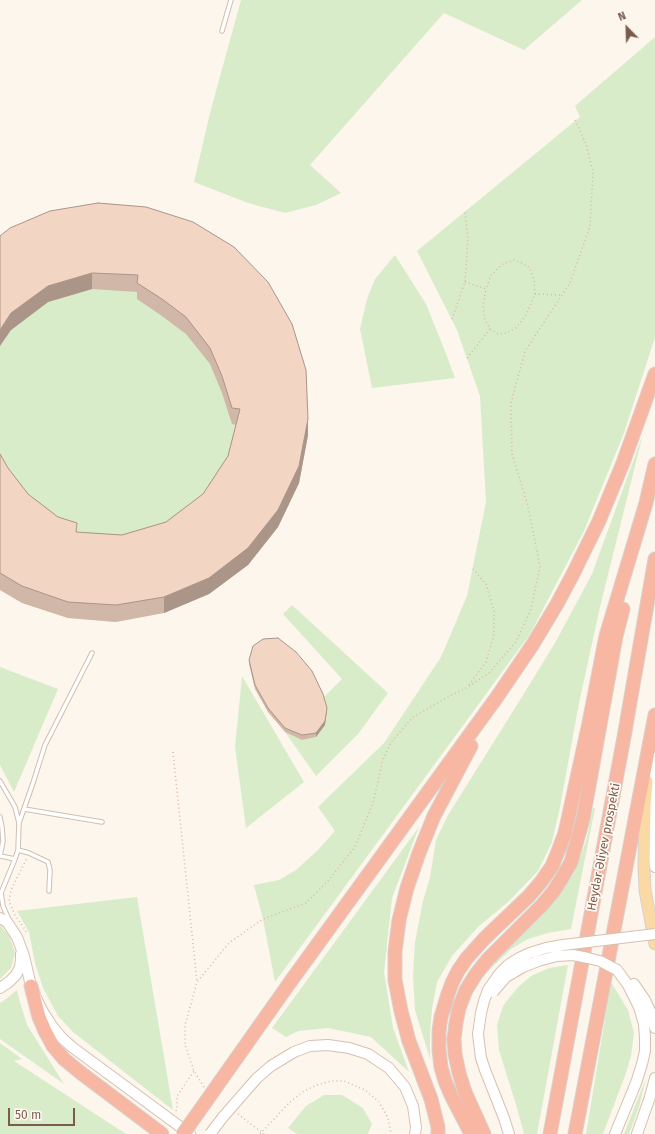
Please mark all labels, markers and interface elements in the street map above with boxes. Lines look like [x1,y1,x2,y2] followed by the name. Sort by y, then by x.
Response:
[607,8,647,48] north arrow
[616,9,628,24] text: N
[585,782,623,912] street label: Heydər Əliyev prospekti
[10,1100,77,1126] scale bar
[15,1108,41,1122] text: 50 m

